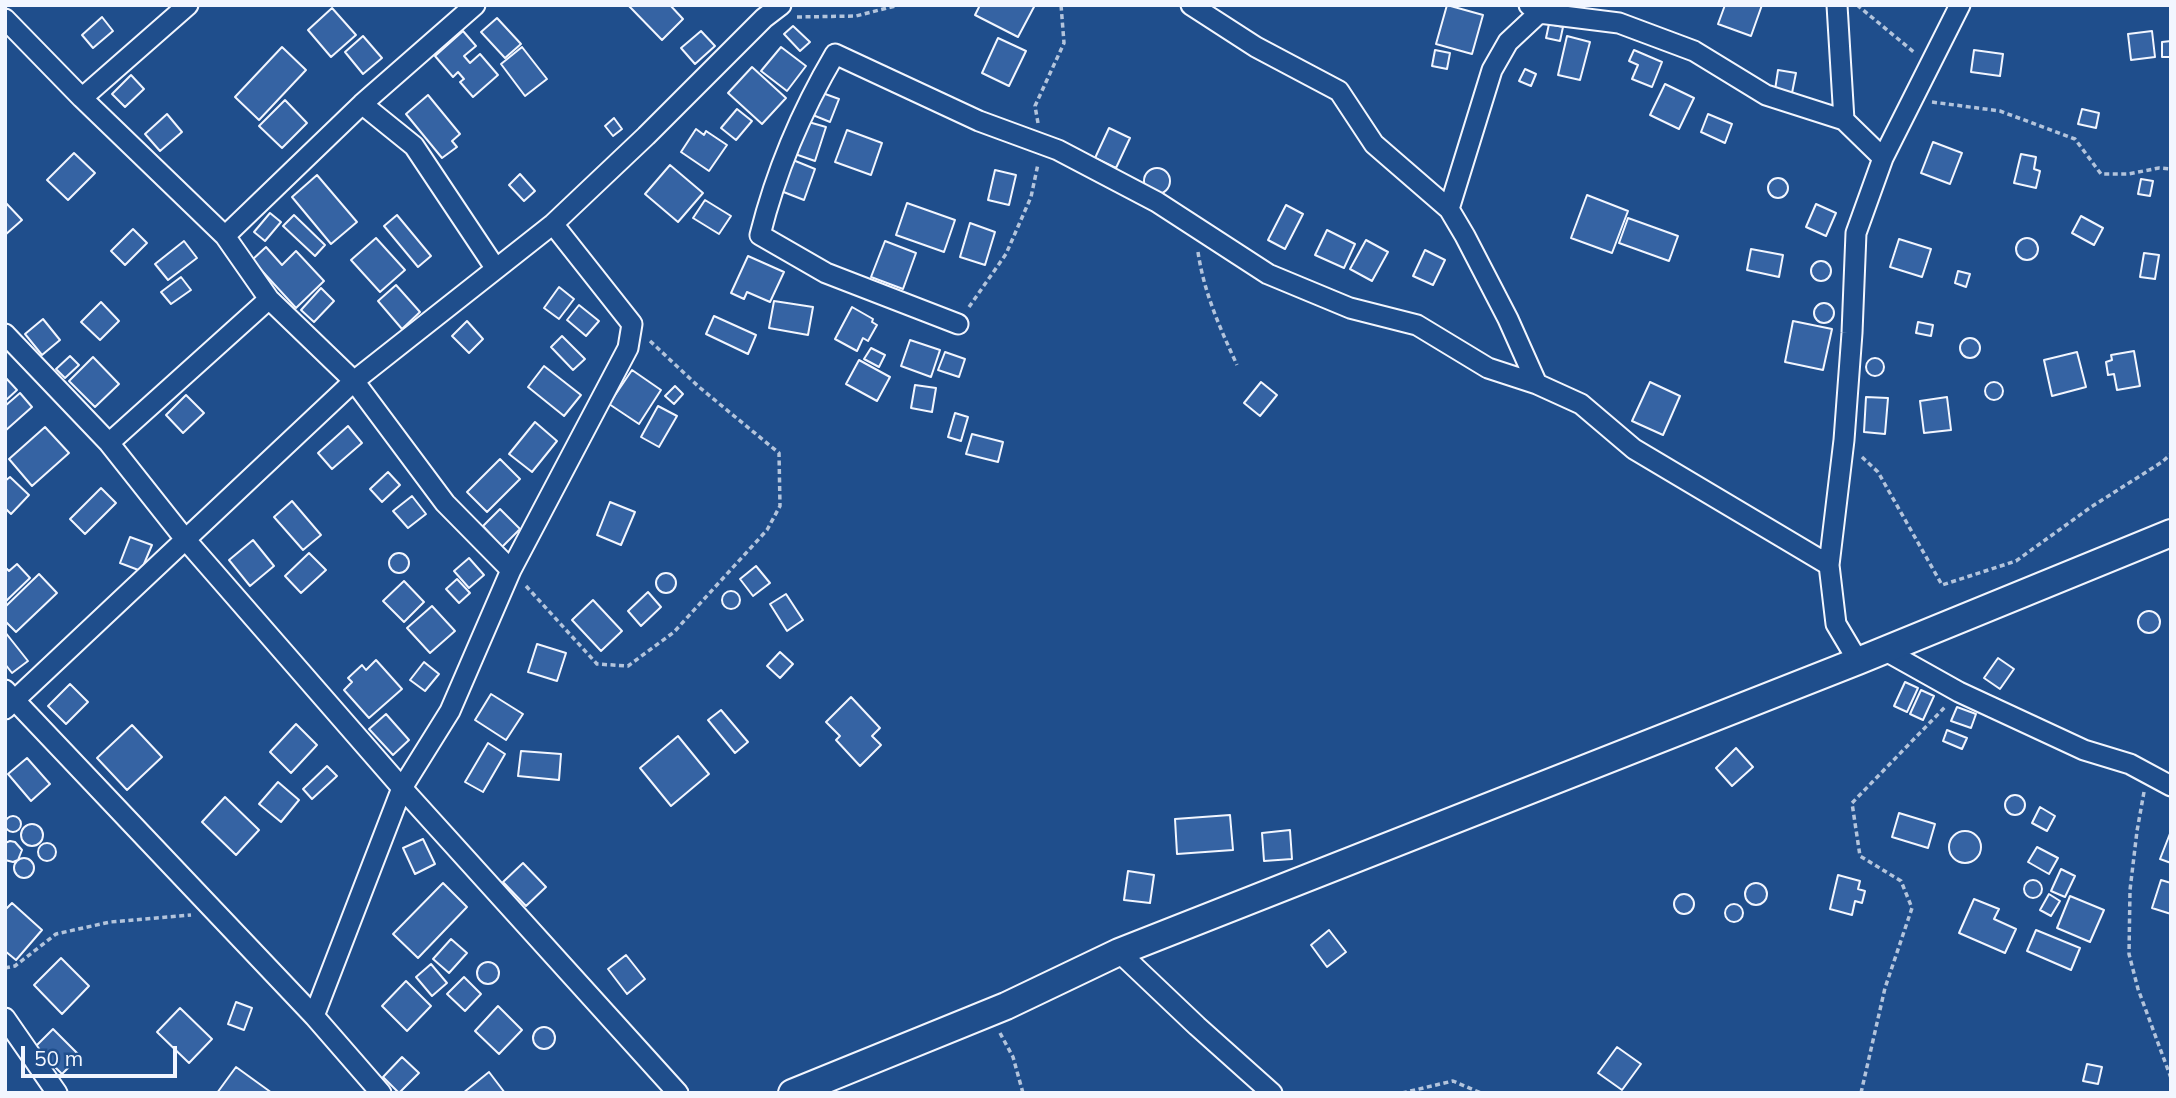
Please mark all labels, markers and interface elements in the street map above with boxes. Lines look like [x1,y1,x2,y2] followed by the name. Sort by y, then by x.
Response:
[24,1032,180,1076] scale bar
[34,1045,83,1071] text: 50 m

